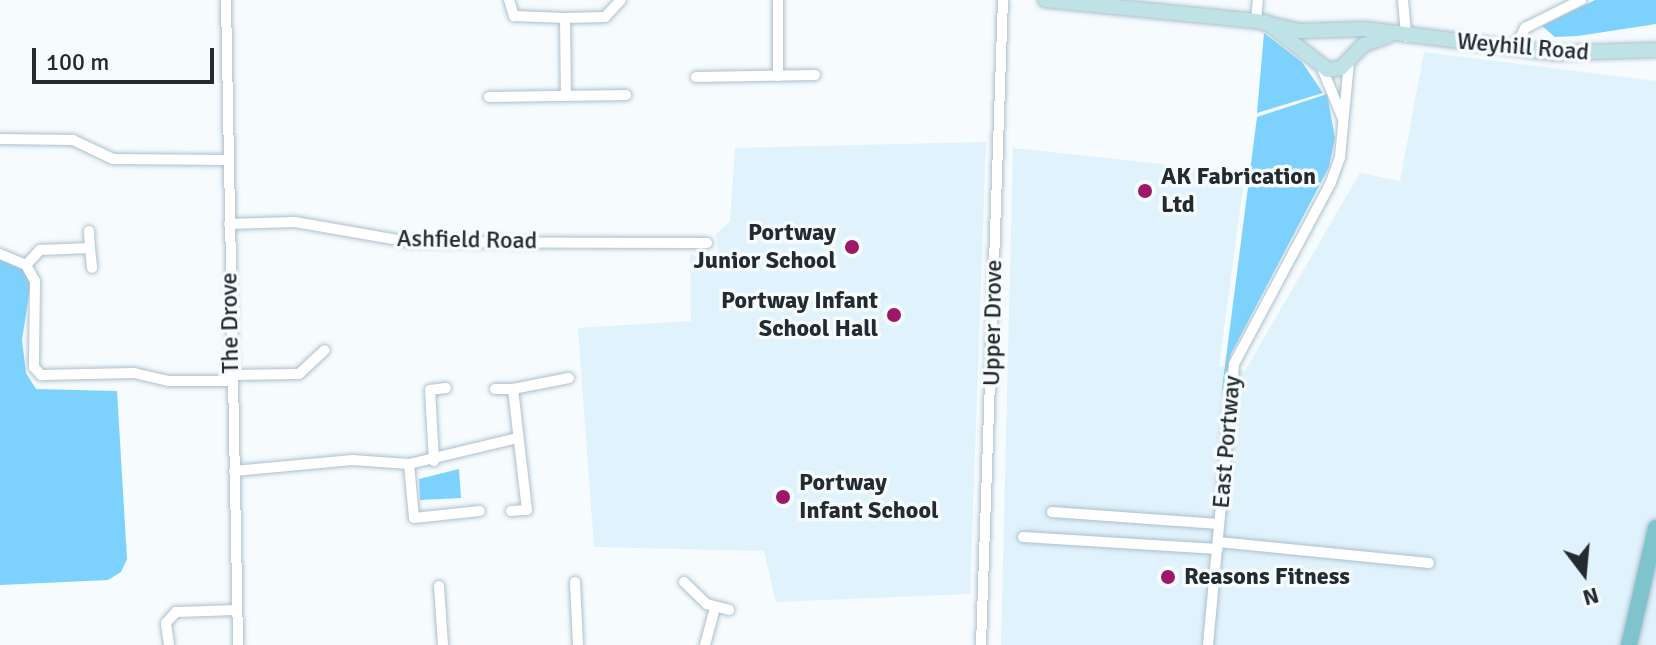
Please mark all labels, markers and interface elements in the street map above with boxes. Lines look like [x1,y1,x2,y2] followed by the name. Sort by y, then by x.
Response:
[1456,27,1590,67] street label: Weyhill Road
[36,32,218,82] scale bar
[46,47,109,77] text: 100 m
[1161,163,1316,219] place label: AK Fabrication Ltd
[1136,182,1154,200] marker: AK Fabrication Ltd
[694,219,836,275] place label: Portway Junior School
[397,224,537,256] street label: Ashfield Road
[843,238,861,256] marker: Portway Junior School
[977,260,1009,386] street label: Upper Drove
[215,272,245,374] street label: The Drove
[721,287,878,343] place label: Portway Infant School Hall
[885,306,903,324] marker: Portway Infant School Hall
[1207,374,1247,510] street label: East Portway
[799,469,938,525] place label: Portway Infant School
[774,488,792,506] marker: Portway Infant School
[1544,533,1624,613] north arrow
[1184,563,1350,591] place label: Reasons Fitness
[1159,568,1177,586] marker: Reasons Fitness
[1580,581,1602,612] text: N

